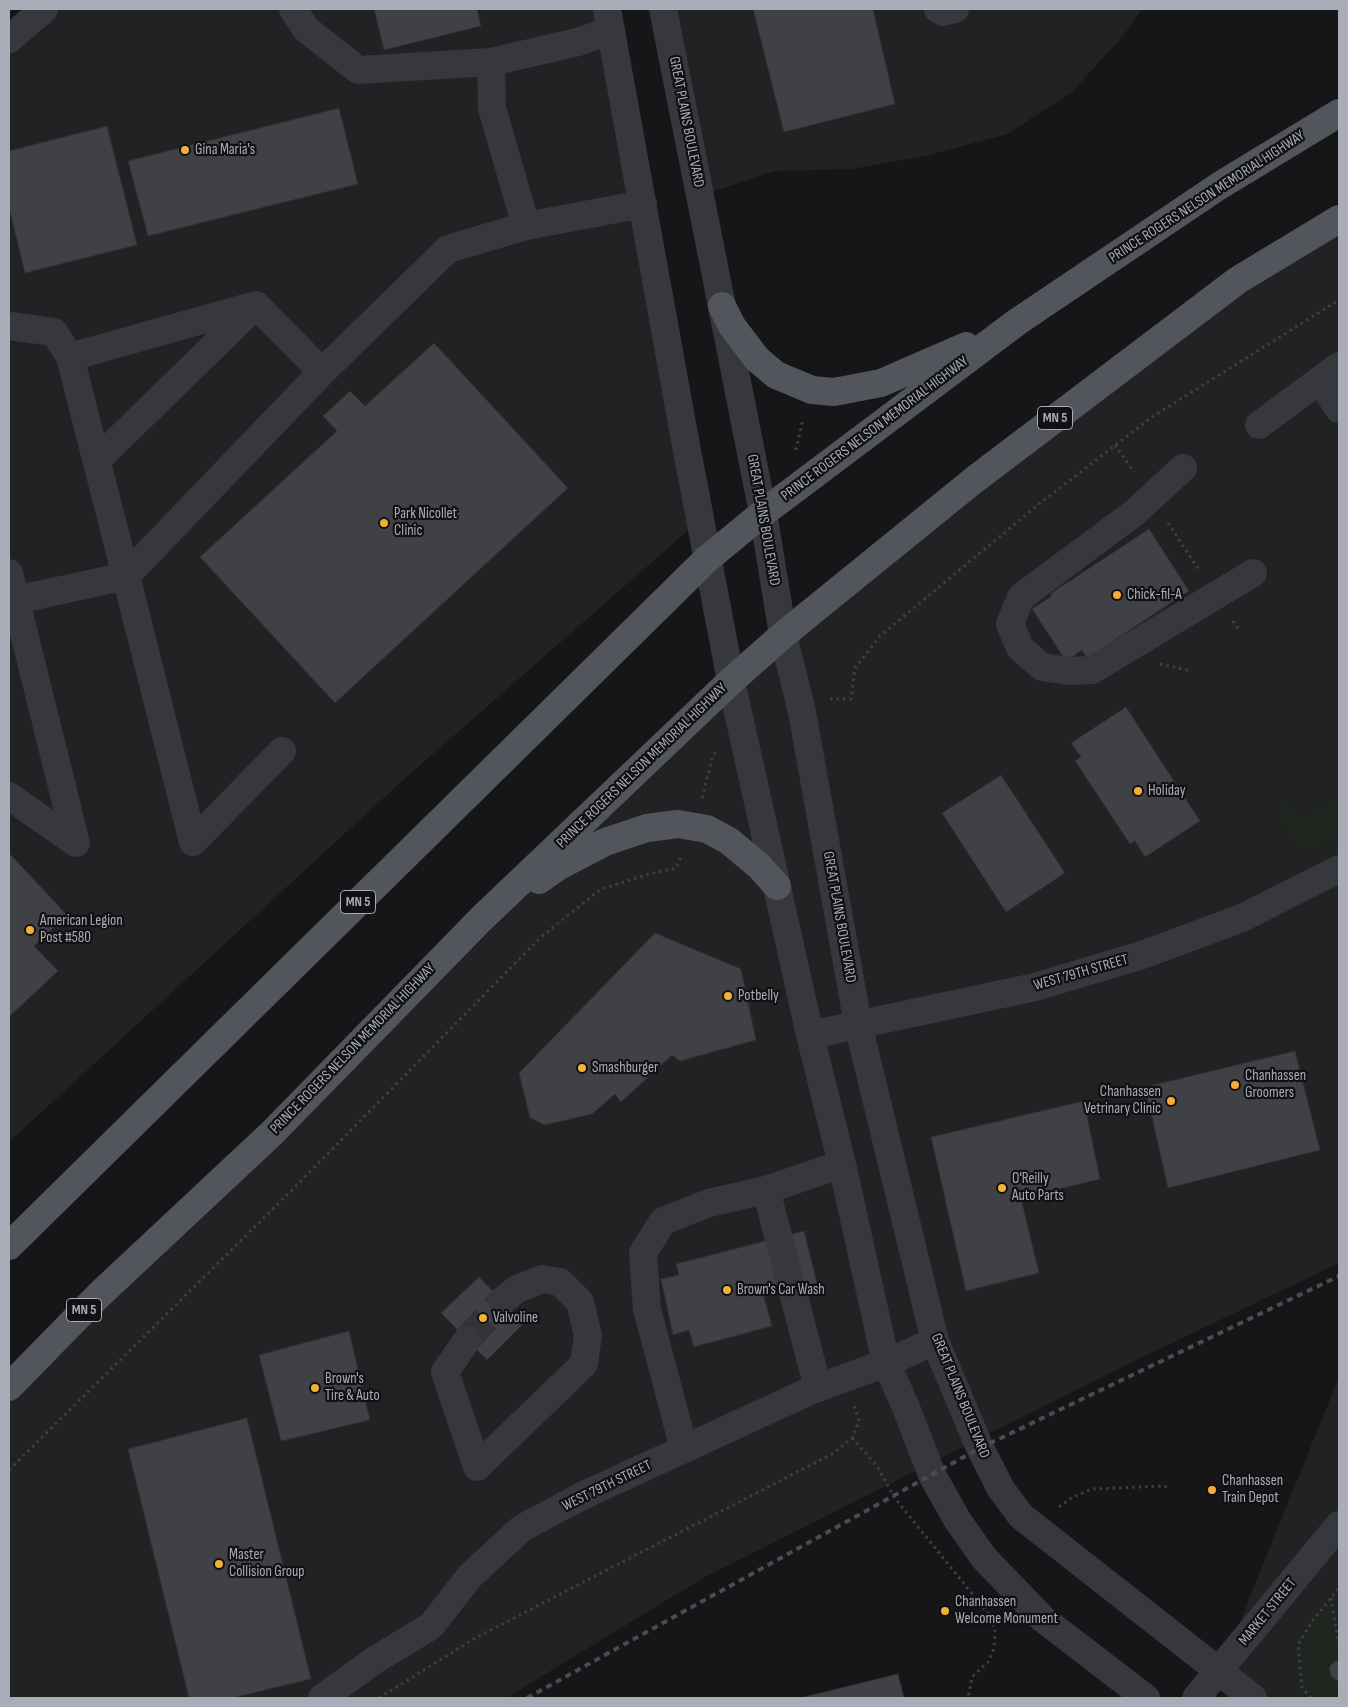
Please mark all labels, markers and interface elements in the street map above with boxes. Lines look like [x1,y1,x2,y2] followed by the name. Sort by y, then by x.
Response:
[664,55,708,189] street label: GREAT PLAINS BOULEVARD
[1106,127,1308,267] street label: PRINCE ROGERS NELSON MEMORIAL HIGHWAY
[195,141,255,159] place label: Gina Maria's
[179,144,191,156] marker: Gina Maria's
[778,353,972,505] street label: PRINCE ROGERS NELSON MEMORIAL HIGHWAY
[1038,406,1072,429] road number: MN 5
[743,453,783,587] street label: GREAT PLAINS BOULEVARD
[394,505,457,540] place label: Park Nicollet Clinic
[378,517,390,529] marker: Park Nicollet Clinic
[1127,586,1182,604] place label: Chick-fil-A
[1111,589,1123,601] marker: Chick-fil-A
[553,680,731,852] street label: PRINCE ROGERS NELSON MEMORIAL HIGHWAY
[1148,782,1185,800] place label: Holiday
[1132,785,1144,797] marker: Holiday
[819,850,859,984] street label: GREAT PLAINS BOULEVARD
[340,890,376,914] road number: MN 5
[40,912,123,947] place label: American Legion Post #580
[24,924,36,936] marker: American Legion Post #580
[1032,951,1130,995] street label: WEST 79TH STREET
[267,960,439,1138] street label: PRINCE ROGERS NELSON MEMORIAL HIGHWAY
[738,987,779,1005] place label: Potbelly
[722,990,734,1002] marker: Potbelly
[592,1059,658,1077] place label: Smashburger
[576,1062,588,1074] marker: Smashburger
[1245,1067,1306,1102] place label: Chanhassen Groomers
[1229,1079,1241,1091] marker: Chanhassen Groomers
[1084,1083,1161,1118] place label: Chanhassen Vetrinary Clinic
[1165,1095,1177,1107] marker: Chanhassen Vetrinary Clinic
[1012,1170,1064,1205] place label: O'Reilly Auto Parts
[996,1182,1008,1194] marker: O'Reilly Auto Parts
[737,1281,825,1299] place label: Brown's Car Wash
[721,1284,733,1296] marker: Brown's Car Wash
[66,1298,102,1322] road number: MN 5
[493,1309,538,1327] place label: Valvoline
[477,1312,489,1324] marker: Valvoline
[927,1331,993,1461] street label: GREAT PLAINS BOULEVARD
[325,1370,380,1405] place label: Brown's Tire & Auto
[309,1382,321,1394] marker: Brown's Tire & Auto
[559,1457,655,1515] street label: WEST 79TH STREET
[1222,1472,1283,1507] place label: Chanhassen Train Depot
[1206,1484,1218,1496] marker: Chanhassen Train Depot
[229,1546,305,1581] place label: Master Collision Group
[213,1558,225,1570] marker: Master Collision Group
[1235,1575,1301,1649] street label: MARKET STREET
[955,1593,1058,1628] place label: Chanhassen Welcome Monument
[939,1605,951,1617] marker: Chanhassen Welcome Monument

